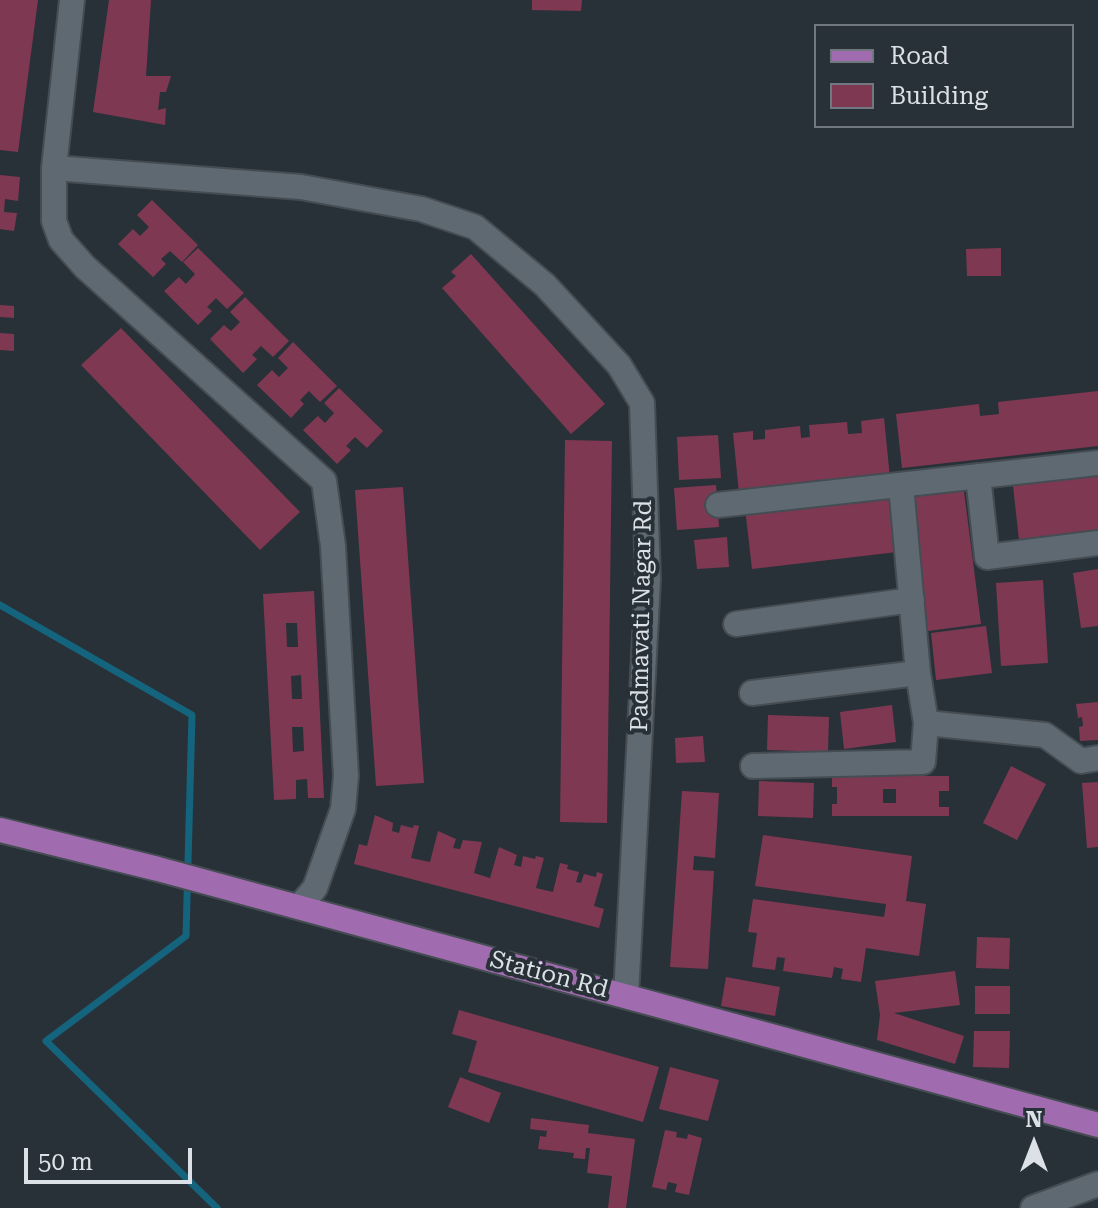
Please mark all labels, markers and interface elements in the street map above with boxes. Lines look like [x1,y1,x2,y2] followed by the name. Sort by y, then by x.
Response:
[814,24,1074,128] legend
[890,42,949,70] text: Road
[890,82,988,110] text: Building
[626,500,658,732] street label: Padmavati Nagar Rd
[487,945,611,1005] street label: Station Rd
[994,1104,1074,1184] north arrow
[1026,1107,1042,1132] text: N
[28,1132,196,1182] scale bar
[38,1148,93,1176] text: 50 m

